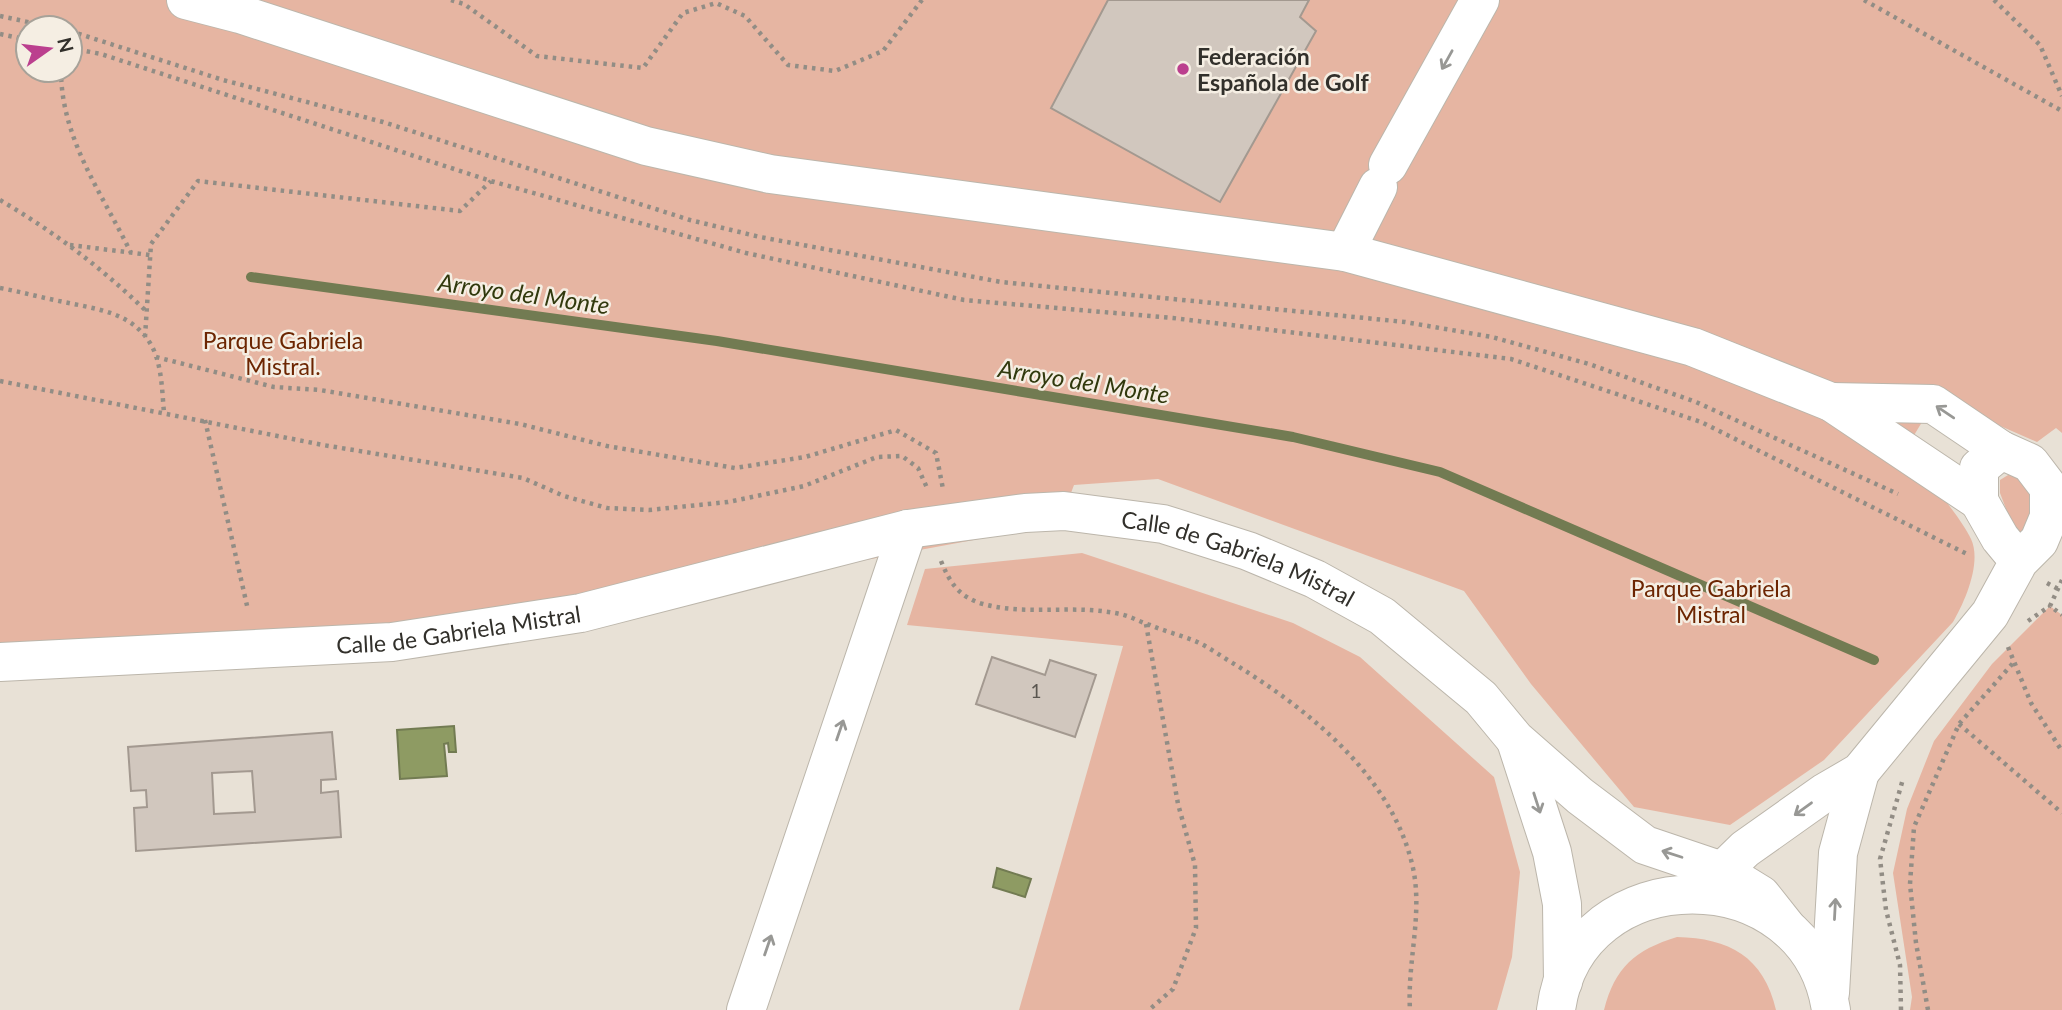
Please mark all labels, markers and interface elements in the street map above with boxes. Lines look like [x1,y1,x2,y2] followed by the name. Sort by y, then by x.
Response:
[14,14,84,84] north arrow
[53,35,79,55] text: N
[1197,42,1369,96] place label: Federación Española de Golf
[1440,49,1454,69] one-way arrow
[1175,61,1191,77] marker: Federación Española de Golf
[435,266,612,319] water label: Arroyo del Monte
[203,326,363,380] park label: Parque Gabriela Mistral.
[995,353,1172,409] water label: Arroyo del Monte
[1935,405,1955,419] one-way arrow
[1120,505,1360,612] street label: Calle de Gabriela Mistral
[1631,574,1791,628] park label: Parque Gabriela Mistral
[336,599,583,659] street label: Calle de Gabriela Mistral
[1030,679,1042,702] house number: 1
[835,719,847,741] one-way arrow
[1531,792,1544,814] one-way arrow
[1794,802,1813,816] one-way arrow
[1662,846,1684,859] one-way arrow
[1829,899,1842,921] one-way arrow
[763,935,775,957] one-way arrow

